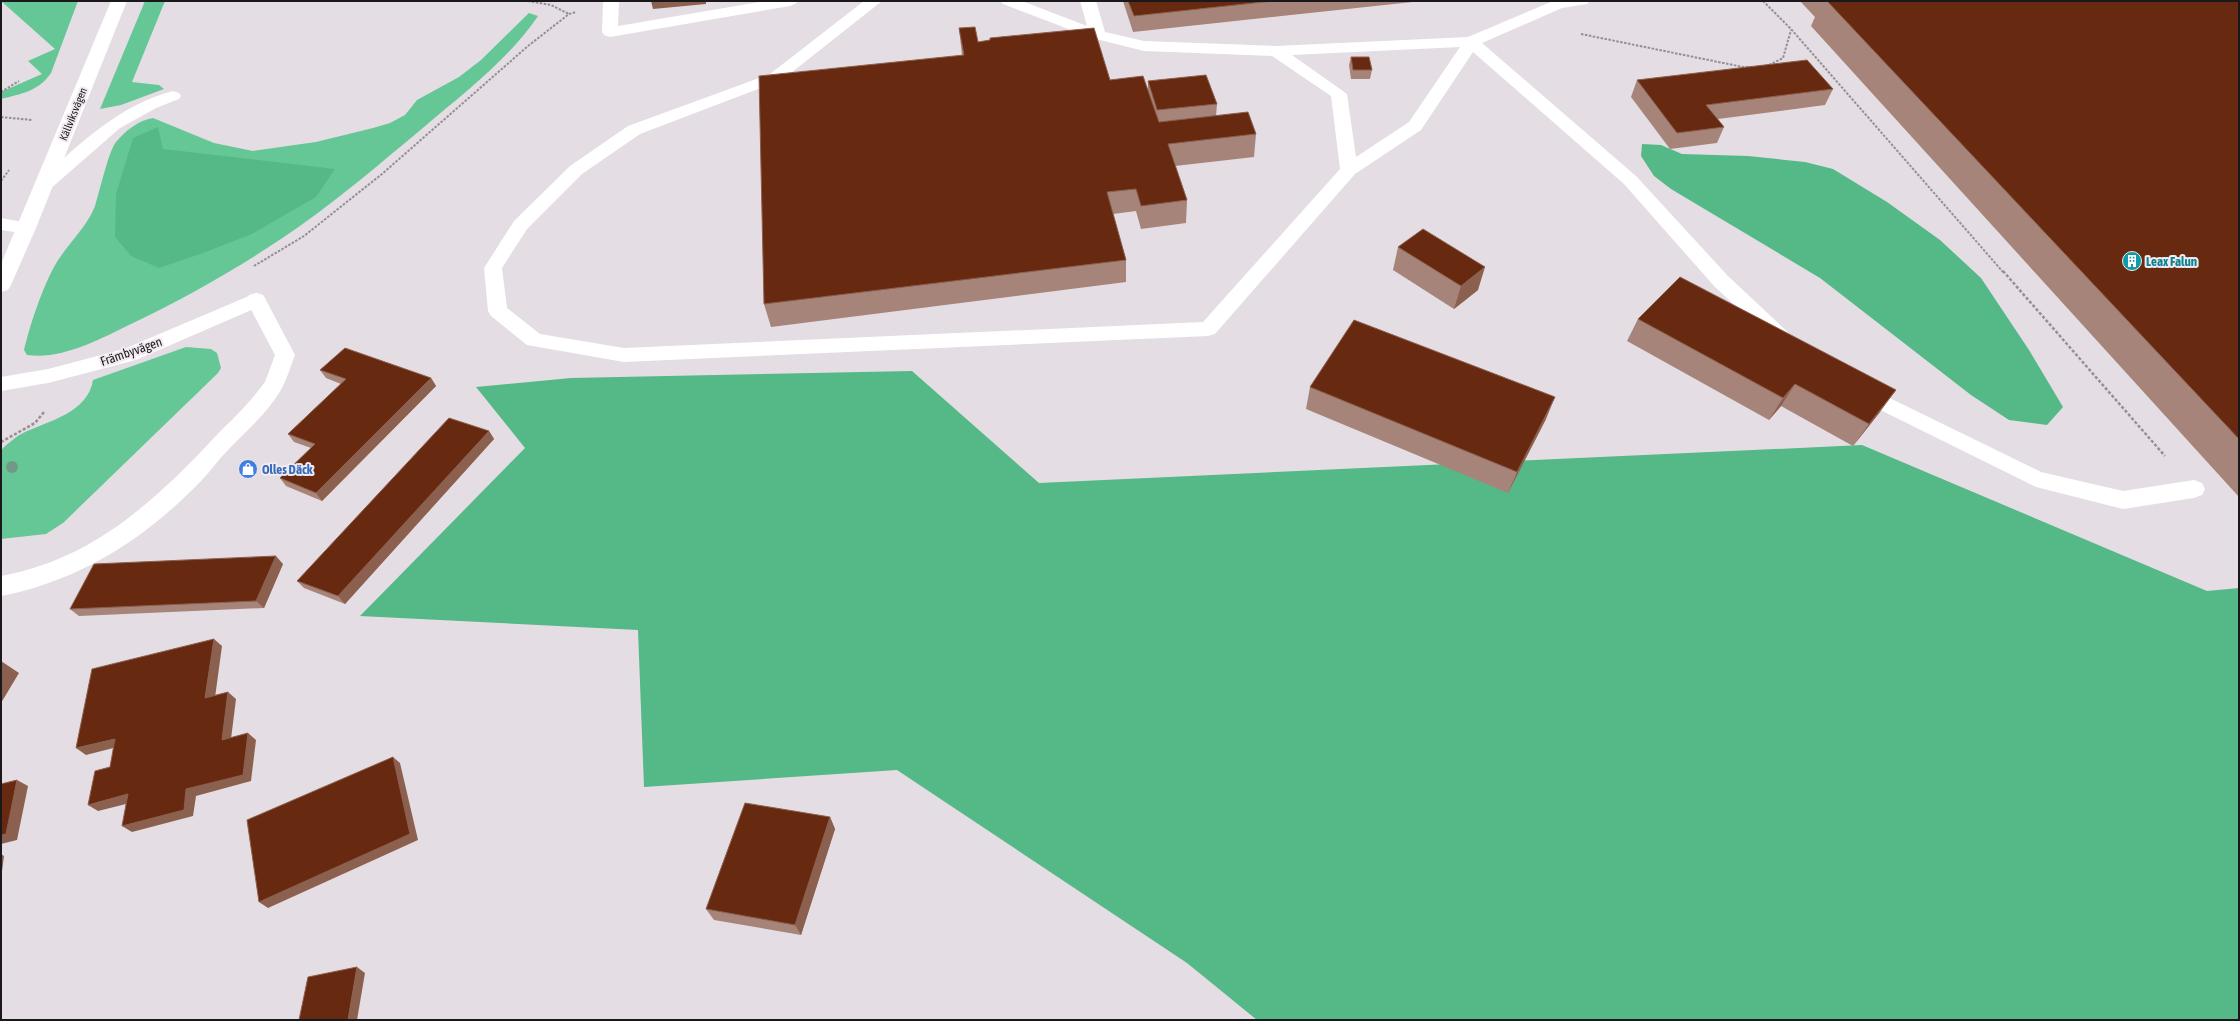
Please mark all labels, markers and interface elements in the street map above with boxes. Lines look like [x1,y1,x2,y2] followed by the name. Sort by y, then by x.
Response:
[57,86,89,142] street label: Källviksvägen
[2121,250,2143,272] building icon: Leax Falun
[2146,254,2197,269] place label: Leax Falun
[98,334,164,369] street label: Främbyvägen
[237,458,259,480] shop icon: Olles Däck
[262,462,313,477] place label: Olles Däck

